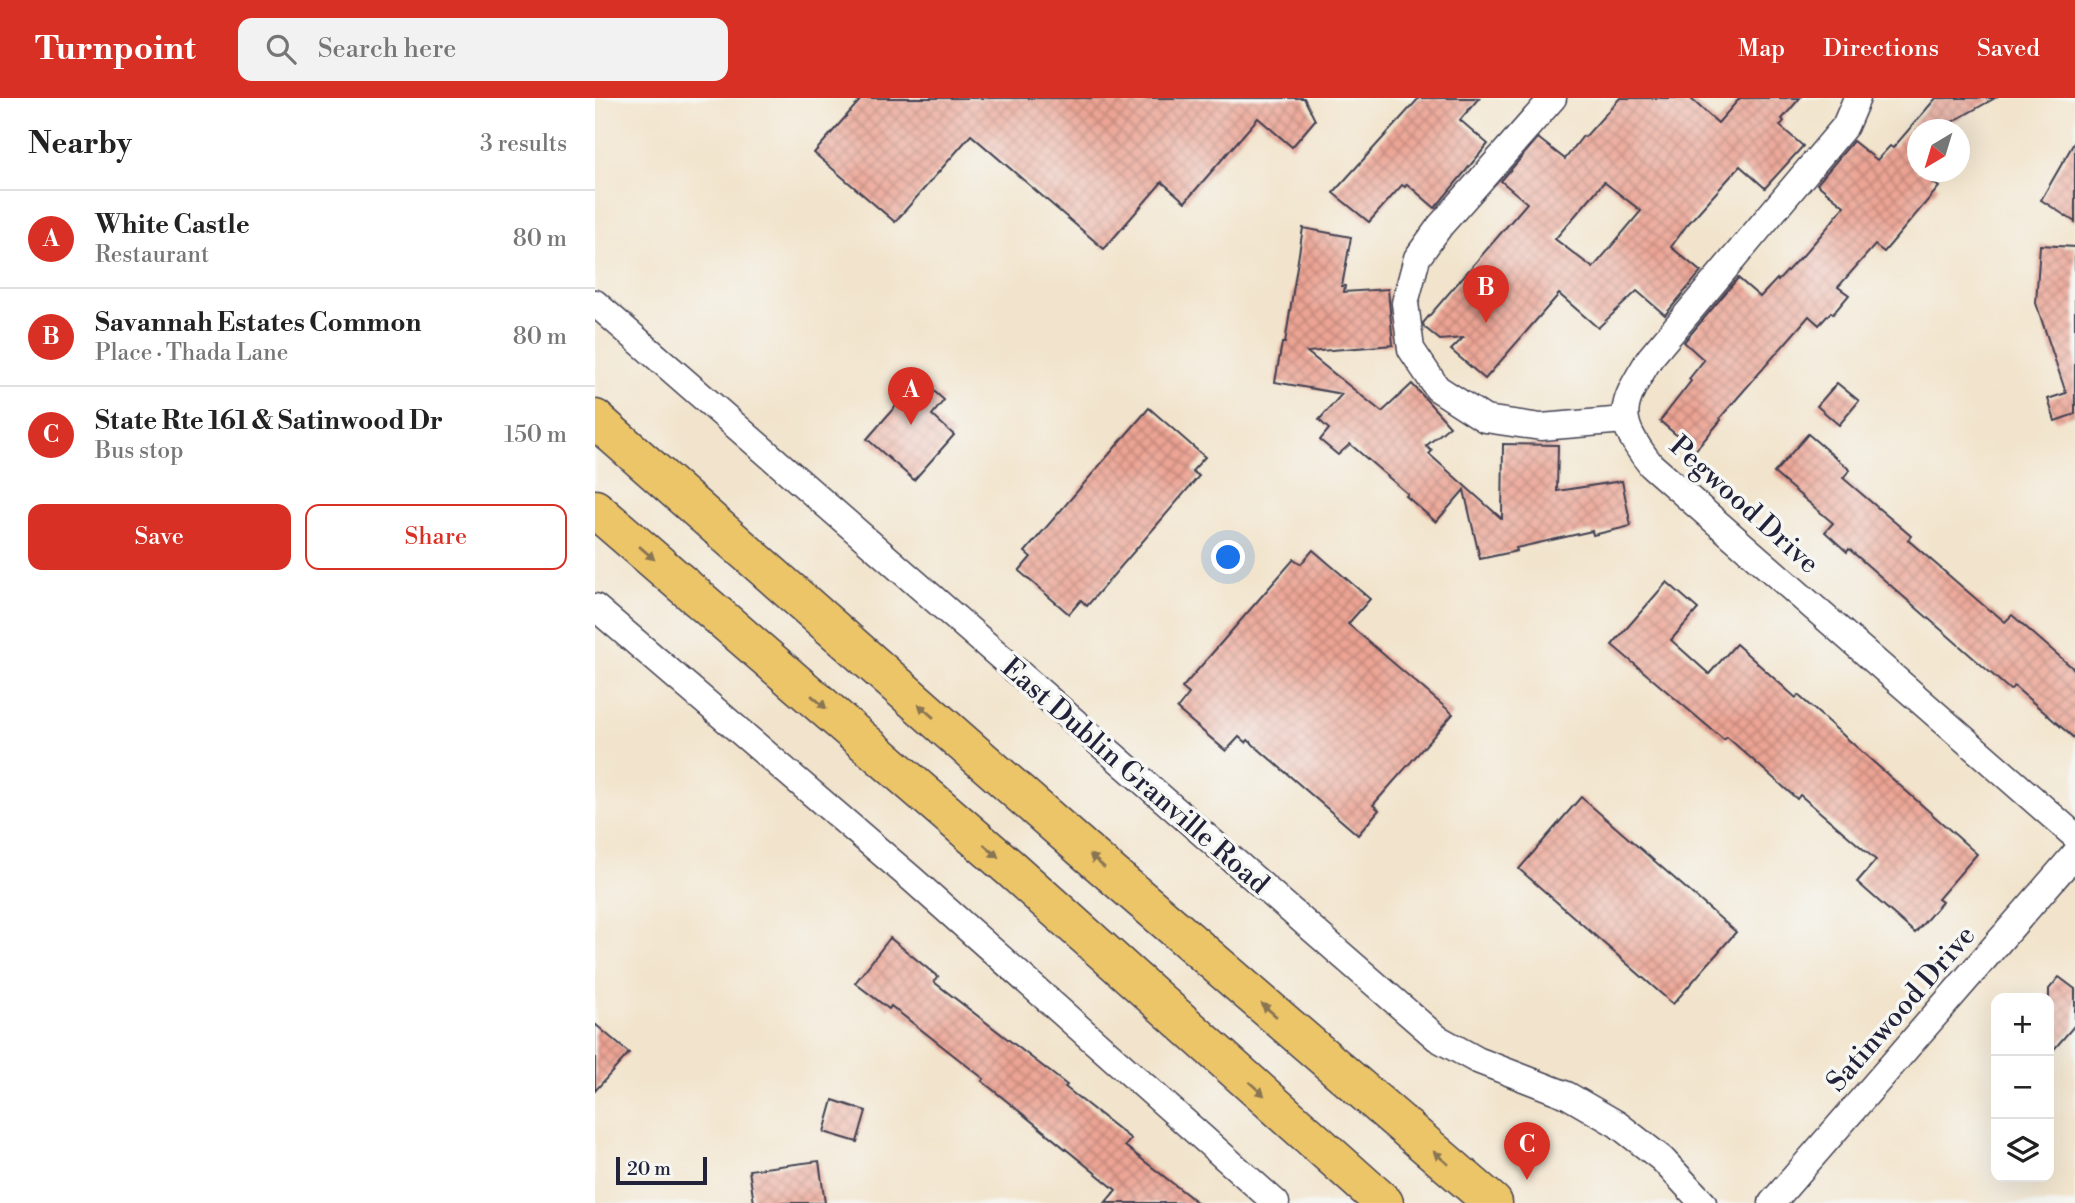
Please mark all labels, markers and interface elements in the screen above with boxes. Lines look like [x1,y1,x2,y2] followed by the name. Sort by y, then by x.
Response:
[238,18,728,81] search box
[35,29,196,70] text: Turnpoint
[262,30,300,68] icon: search
[318,33,456,65] text: Search here
[1738,34,1785,64] text: Map
[1823,34,1939,64] text: Directions
[1977,34,2040,64] text: Saved
[1907,119,1970,182] north arrow
[28,125,132,163] text: Nearby
[480,130,567,158] text: 3 results
[95,209,250,241] text: White Castle
[43,225,59,253] text: A
[513,225,567,253] text: 80 m
[95,241,209,269] text: Restaurant
[1463,265,1509,323] pin: B
[95,307,421,339] text: Savannah Estates Common
[42,323,60,351] text: B
[513,323,567,351] text: 80 m
[95,339,288,367] text: Place · Thada Lane
[888,367,934,425] pin: A
[95,405,443,437] text: State Rte 161 & Satinwood Dr
[43,421,59,449] text: C
[504,421,567,449] text: 150 m
[1662,429,1826,581] street label: Pegwood Drive
[95,437,183,465] text: Bus stop
[28,504,291,570] button: Save
[305,504,567,570] button: Share
[1211,540,1245,574] your location
[638,545,655,560] one-way arrow
[994,650,1276,902] street label: East Dublin Granville Road
[810,694,827,709] one-way arrow
[917,703,935,719] one-way arrow
[982,843,999,858] one-way arrow
[1088,853,1106,869] one-way arrow
[1819,918,1983,1100] street label: Satinwood Drive
[1991,993,2054,1182] map controls
[1991,993,2054,1056] button: +
[1260,1002,1278,1018] one-way arrow
[1991,1056,2054,1119] button: −
[1248,1081,1265,1096] one-way arrow
[1991,1119,2054,1182] button: layers
[1504,1122,1550,1180] pin: C
[1433,1151,1450,1166] one-way arrow
[616,1154,707,1186] scale bar
[627,1157,671,1181] text: 20 m

